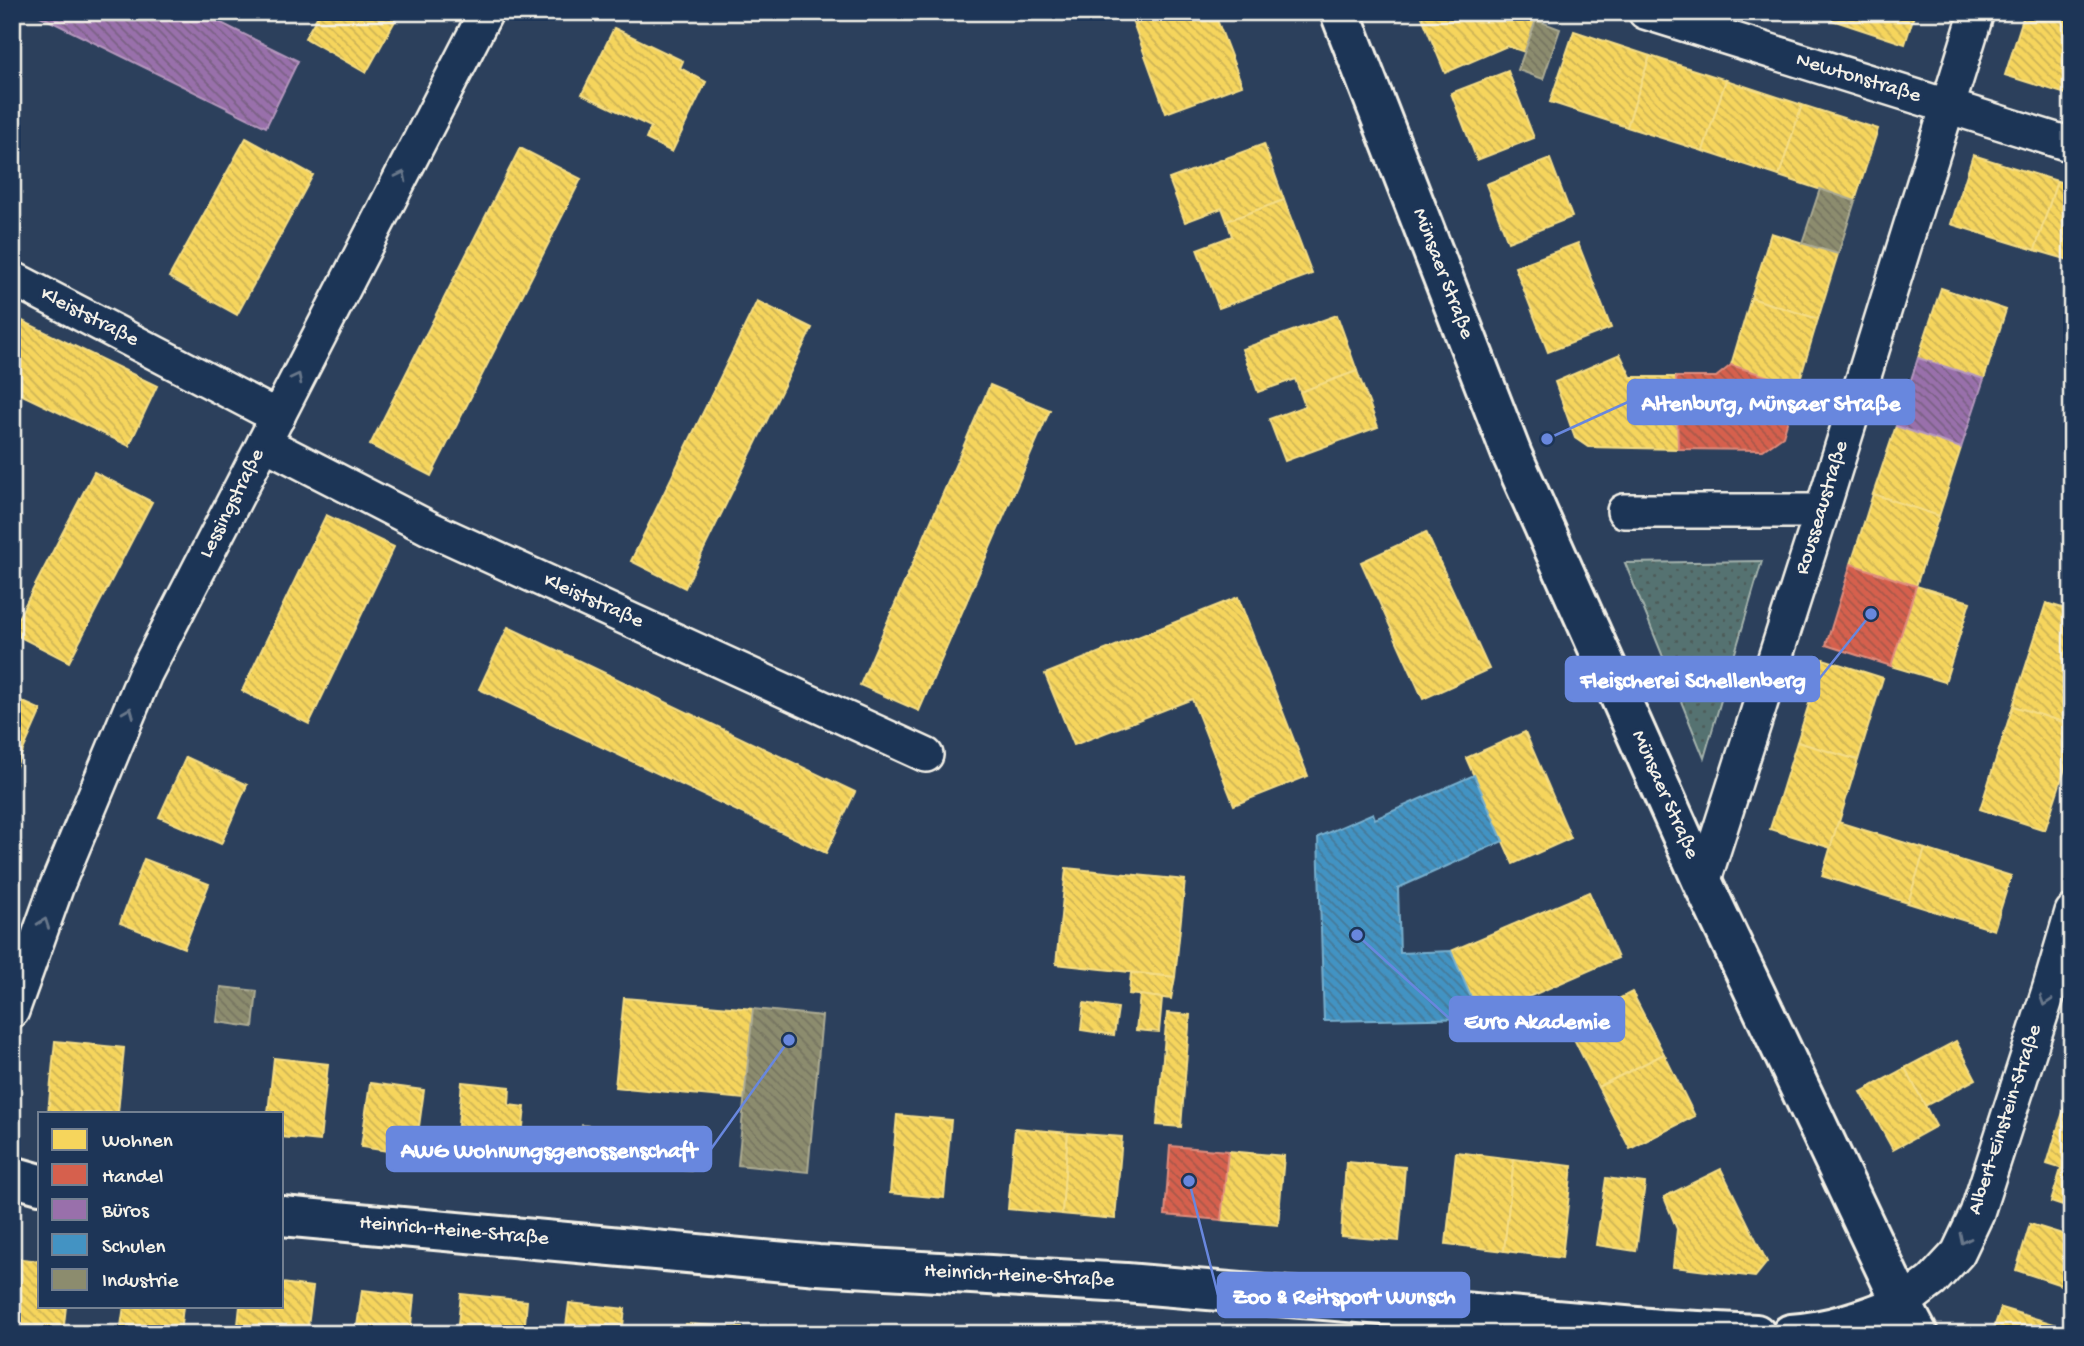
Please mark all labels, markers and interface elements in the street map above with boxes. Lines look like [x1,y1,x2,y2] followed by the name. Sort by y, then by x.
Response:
[1793,48,1925,110] street label: Newtonstraße
[393,171,407,183] one-way arrow
[1406,205,1479,344] street label: Münsaer Straße
[36,283,143,354] street label: Kleiststraße
[289,373,303,385] one-way arrow
[1628,380,1914,424] callout: Altenburg, Münsaer Straße
[1641,392,1902,419] text: Altenburg, Münsaer Straße
[1791,437,1856,578] street label: Rousseaustraße
[195,444,272,563] street label: Lessingstraße
[539,569,648,636] street label: Kleiststraße
[1566,657,1819,701] callout: Fleischerei Schellenberg
[1579,669,1806,696] text: Fleischerei Schellenberg
[121,707,135,720] one-way arrow
[1625,727,1704,864] street label: Münsaer Straße
[36,918,50,930] one-way arrow
[2039,995,2054,1007] one-way arrow
[1450,997,1624,1041] callout: Euro Akademie
[1464,1010,1611,1037] text: Euro Akademie
[1963,1021,2049,1218] street label: Albert-Einstein-Straße
[38,1112,284,1308] legend
[387,1127,711,1171] callout: AWG Wohnungsgenossenschaft
[102,1130,173,1155] text: Wohnen
[400,1139,700,1166] text: AWG Wohnungsgenossenschaft
[102,1166,163,1191] text: Handel
[101,1200,150,1225] text: Büros
[358,1211,551,1253] street label: Heinrich-Heine-Straße
[1959,1232,1973,1244] one-way arrow
[102,1236,165,1261] text: Schulen
[923,1260,1116,1295] street label: Heinrich-Heine-Straße
[102,1270,179,1295] text: Industrie
[1218,1273,1469,1317] callout: Zoo & Reitsport Wunsch
[1232,1285,1456,1312] text: Zoo & Reitsport Wunsch

